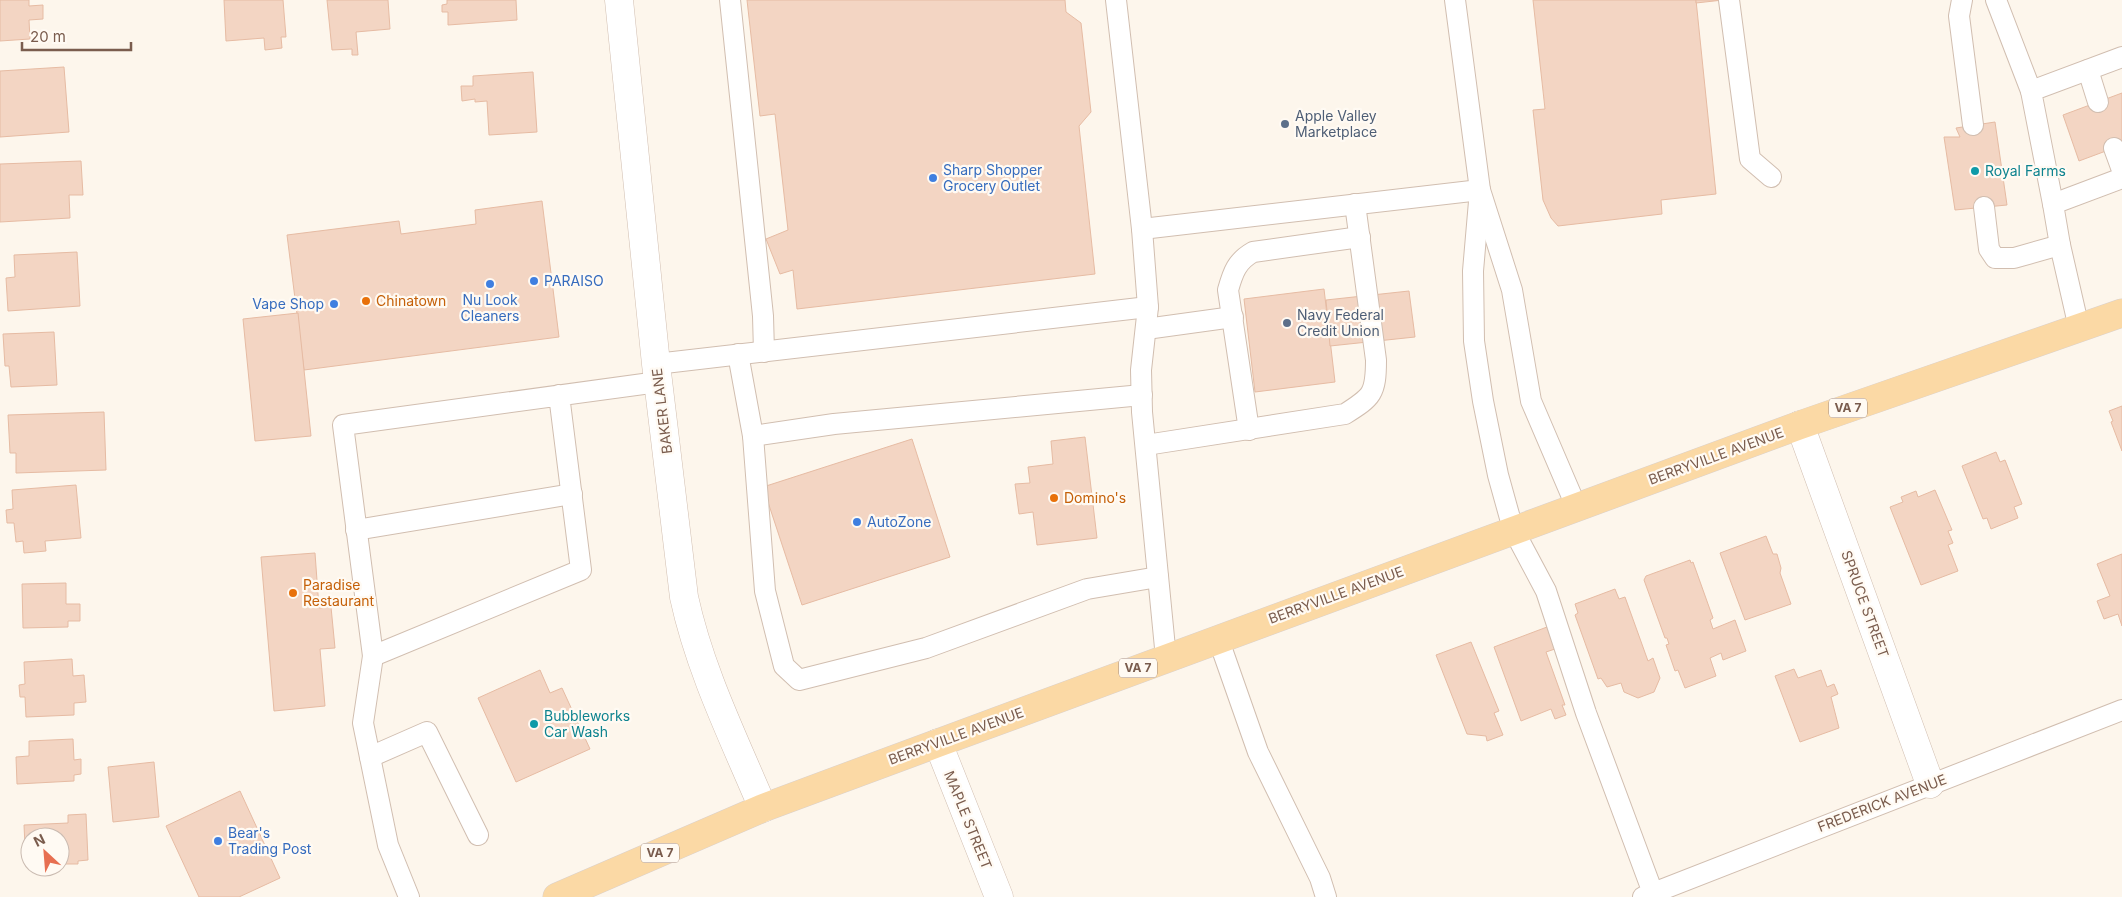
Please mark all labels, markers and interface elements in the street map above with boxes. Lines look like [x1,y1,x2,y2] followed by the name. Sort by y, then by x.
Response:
[22,20,131,52] scale bar
[30,27,66,46] text: 20 m
[1295,107,1377,140] place label: Apple Valley Marketplace
[1279,118,1291,130] marker: Apple Valley Marketplace
[943,161,1042,194] place label: Sharp Shopper Grocery Outlet
[1985,162,2066,179] place label: Royal Farms
[1969,165,1981,177] marker: Royal Farms
[927,172,939,184] marker: Sharp Shopper Grocery Outlet
[544,272,604,289] place label: PARAISO
[528,275,540,287] marker: PARAISO
[484,278,496,290] marker: Nu Look Cleaners
[461,291,519,324] place label: Nu Look Cleaners
[376,292,446,309] place label: Chinatown
[252,295,324,312] place label: Vape Shop
[360,295,372,307] marker: Chinatown
[328,298,340,310] marker: Vape Shop
[1297,306,1384,339] place label: Navy Federal Credit Union
[1281,317,1293,329] marker: Navy Federal Credit Union
[648,367,675,455] street label: BAKER LANE
[1829,398,1867,418] road number: VA 7
[1646,423,1786,488] street label: BERRYVILLE AVENUE
[1064,489,1126,506] place label: Domino's
[1048,492,1060,504] marker: Domino's
[867,513,931,530] place label: AutoZone
[851,516,863,528] marker: AutoZone
[1838,548,1893,660] street label: SPRUCE STREET
[1266,562,1406,627] street label: BERRYVILLE AVENUE
[303,576,375,609] place label: Paradise Restaurant
[287,587,299,599] marker: Paradise Restaurant
[1119,658,1157,678] road number: VA 7
[886,703,1026,768] street label: BERRYVILLE AVENUE
[544,707,630,740] place label: Bubbleworks Car Wash
[528,718,540,730] marker: Bubbleworks Car Wash
[941,768,996,871] street label: MAPLE STREET
[1815,770,1949,835] street label: FREDERICK AVENUE
[228,824,312,857] place label: Bear's Trading Post
[20,827,70,877] north arrow
[31,830,48,850] text: N
[212,835,224,847] marker: Bear's Trading Post
[641,844,679,862] road number: VA 7

